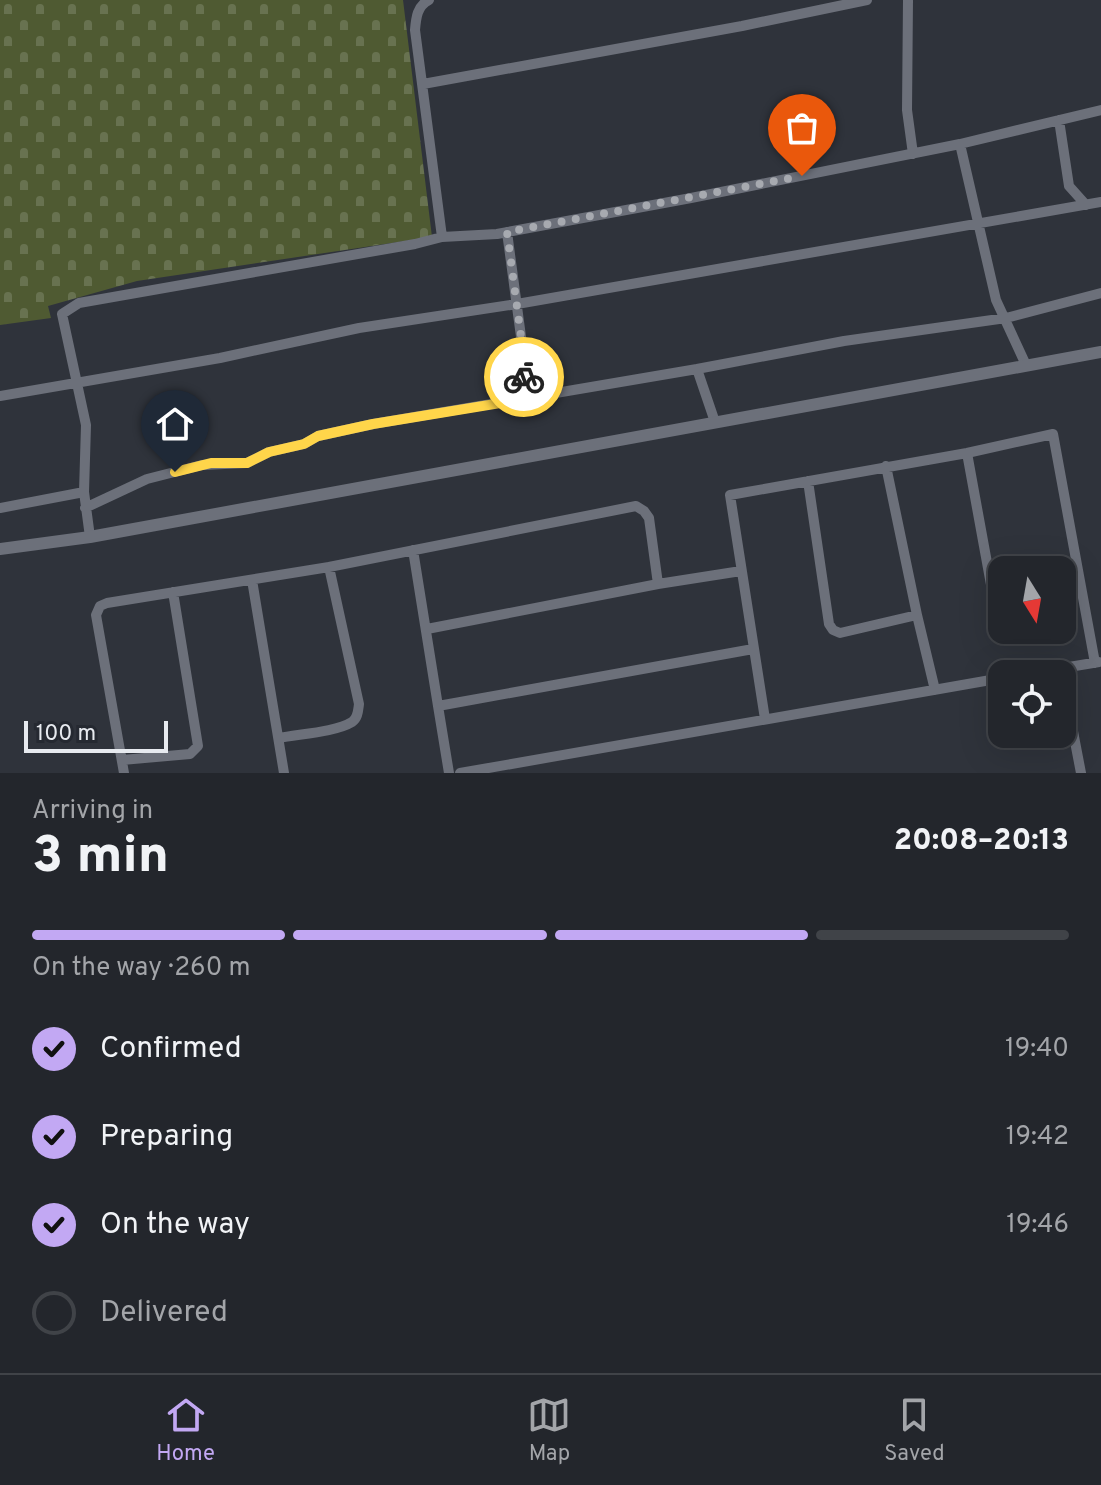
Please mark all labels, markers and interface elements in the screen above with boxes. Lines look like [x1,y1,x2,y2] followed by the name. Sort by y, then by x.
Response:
[768,94,836,176] pin
[780,106,824,150] icon: bag
[484,337,564,417] courier
[502,355,546,399] icon: bike
[141,390,209,472] pin
[153,402,197,446] icon: home
[988,556,1076,644] north arrow
[988,556,1076,748] map controls
[988,660,1076,748] button: locate
[24,717,168,753] scale bar
[36,721,96,748] text: 100 m
[32,795,153,828] text: Arriving in
[894,823,1069,860] text: 20:08–20:13
[32,825,169,891] text: 3 min
[32,952,250,985] text: On the way · 260 m
[32,1027,76,1071] icon: check
[100,1031,242,1068] text: Confirmed
[1005,1033,1069,1066] text: 19:40
[32,1115,76,1159] icon: check
[100,1119,233,1156] text: Preparing
[1006,1121,1069,1154] text: 19:42
[32,1203,76,1247] icon: check
[100,1207,250,1244] text: On the way
[1006,1209,1069,1242] text: 19:46
[100,1295,228,1332] text: Delivered
[156,1393,215,1468] tab: Home
[527,1393,571,1468] tab: Map
[884,1393,945,1468] tab: Saved

